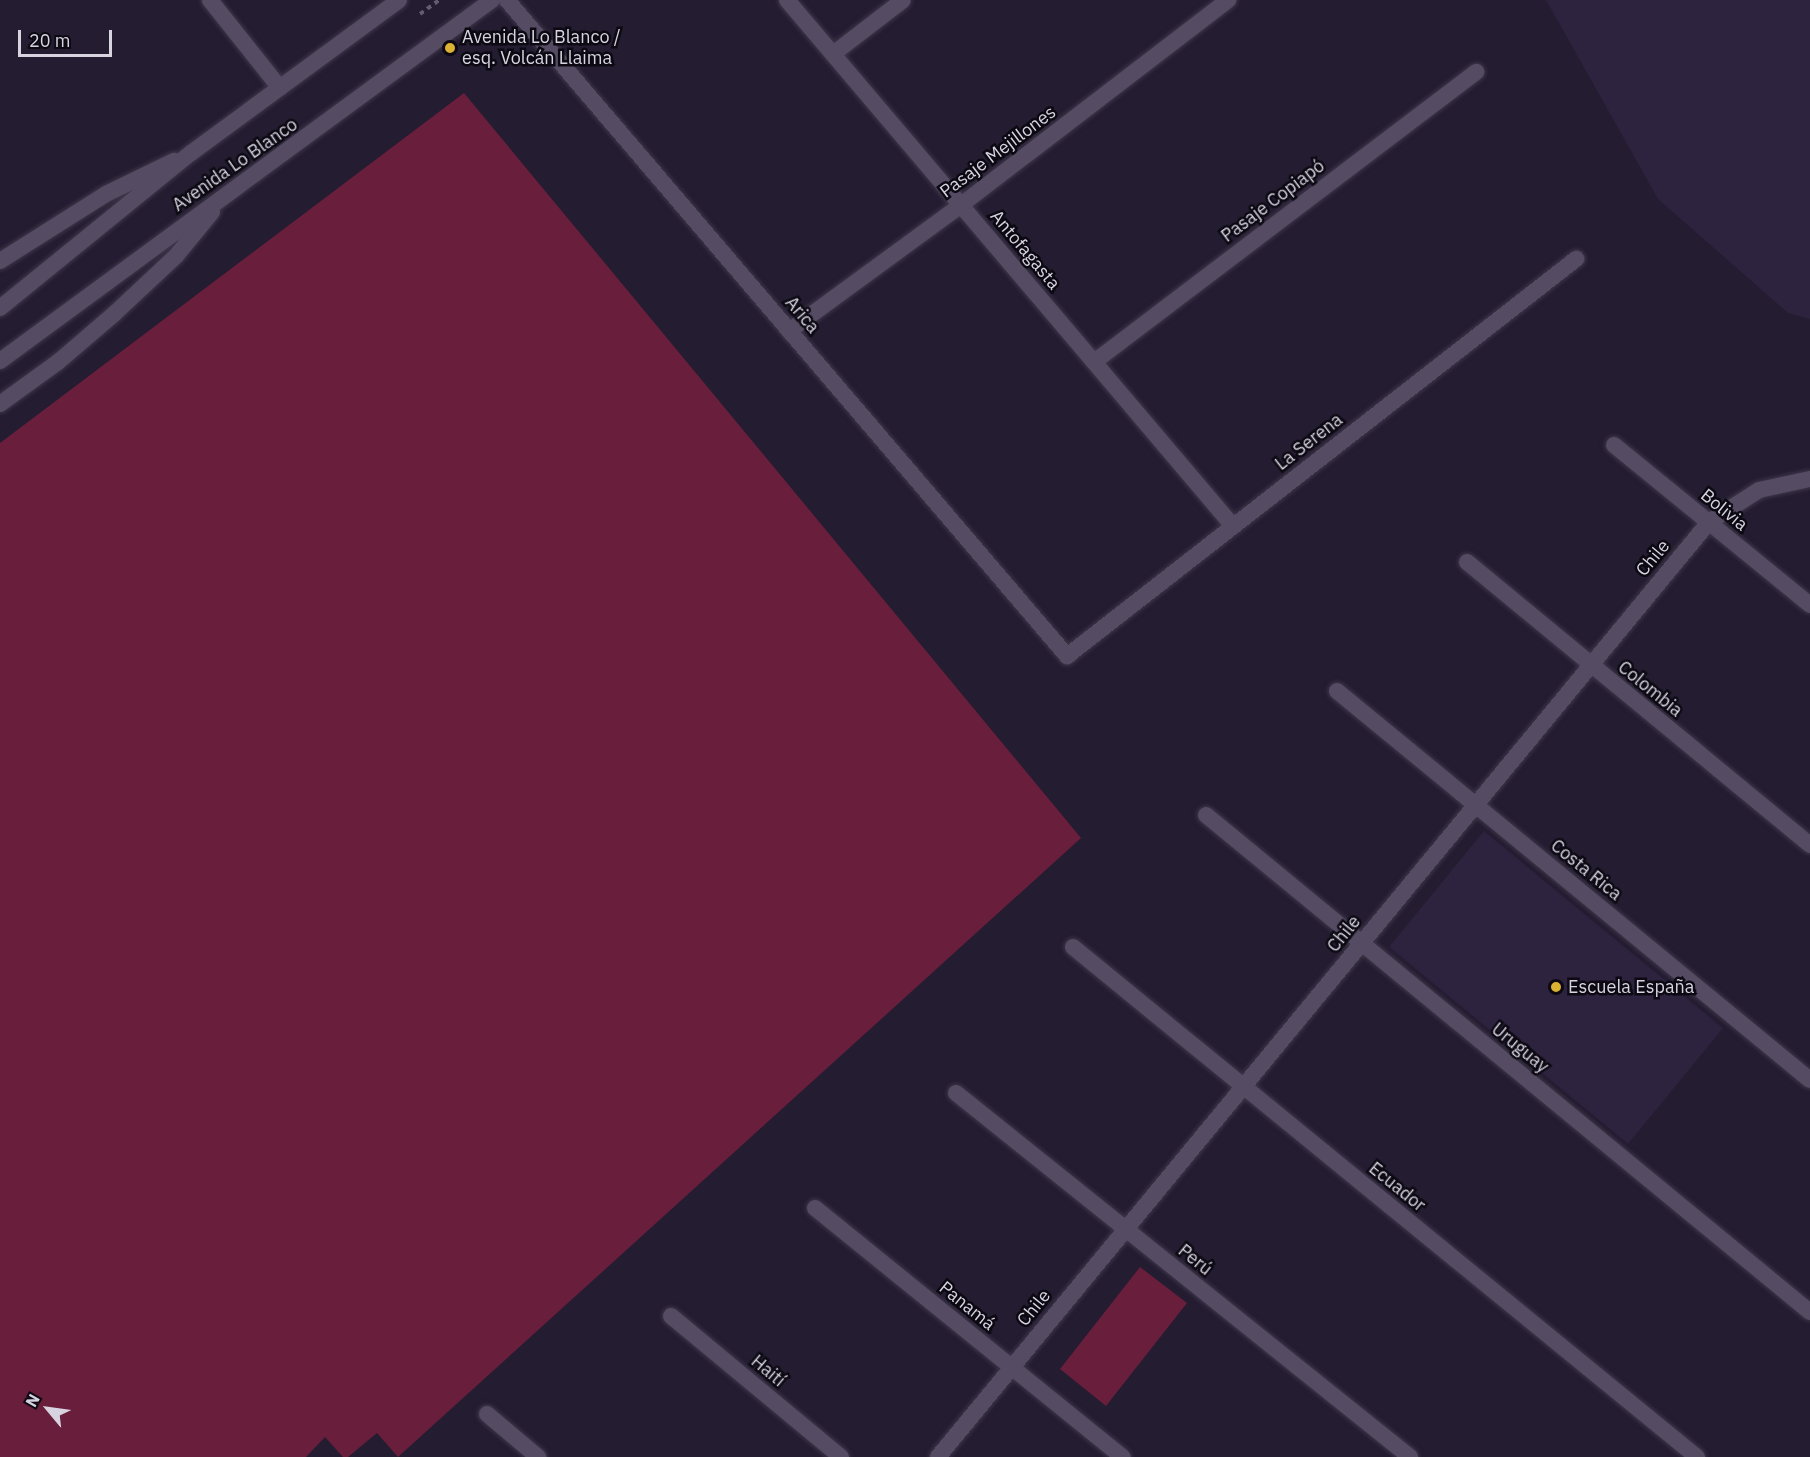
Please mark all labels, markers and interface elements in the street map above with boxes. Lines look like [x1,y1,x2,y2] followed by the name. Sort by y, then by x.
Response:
[21,18,116,56] scale bar
[462,27,621,70] place label: Avenida Lo Blanco / esq. Volcán Llaima
[29,29,71,52] text: 20 m
[443,41,457,55] marker: Avenida Lo Blanco / esq. Volcán Llaima
[936,101,1060,203] street label: Pasaje Mejillones
[168,114,302,216] street label: Avenida Lo Blanco
[1217,155,1329,247] street label: Pasaje Copiapó
[986,206,1064,294] street label: Antofagasta
[780,292,824,338] street label: Arica
[1271,409,1347,475] street label: La Serena
[1696,485,1752,535] street label: Bolivia
[1632,535,1674,581] street label: Chile
[1613,657,1687,721] street label: Colombia
[1546,835,1626,905] street label: Costa Rica
[1323,911,1365,957] street label: Chile
[1568,976,1694,998] place label: Escuela España
[1549,980,1563,994] marker: Escuela España
[1487,1018,1553,1078] street label: Uruguay
[1364,1158,1430,1216] street label: Ecuador
[1174,1240,1216,1280] street label: Perú
[935,1277,999,1335] street label: Panamá
[1013,1285,1055,1331] street label: Chile
[747,1351,789,1391] street label: Haití
[18,1379,78,1439] north arrow
[21,1390,44,1410] text: N

